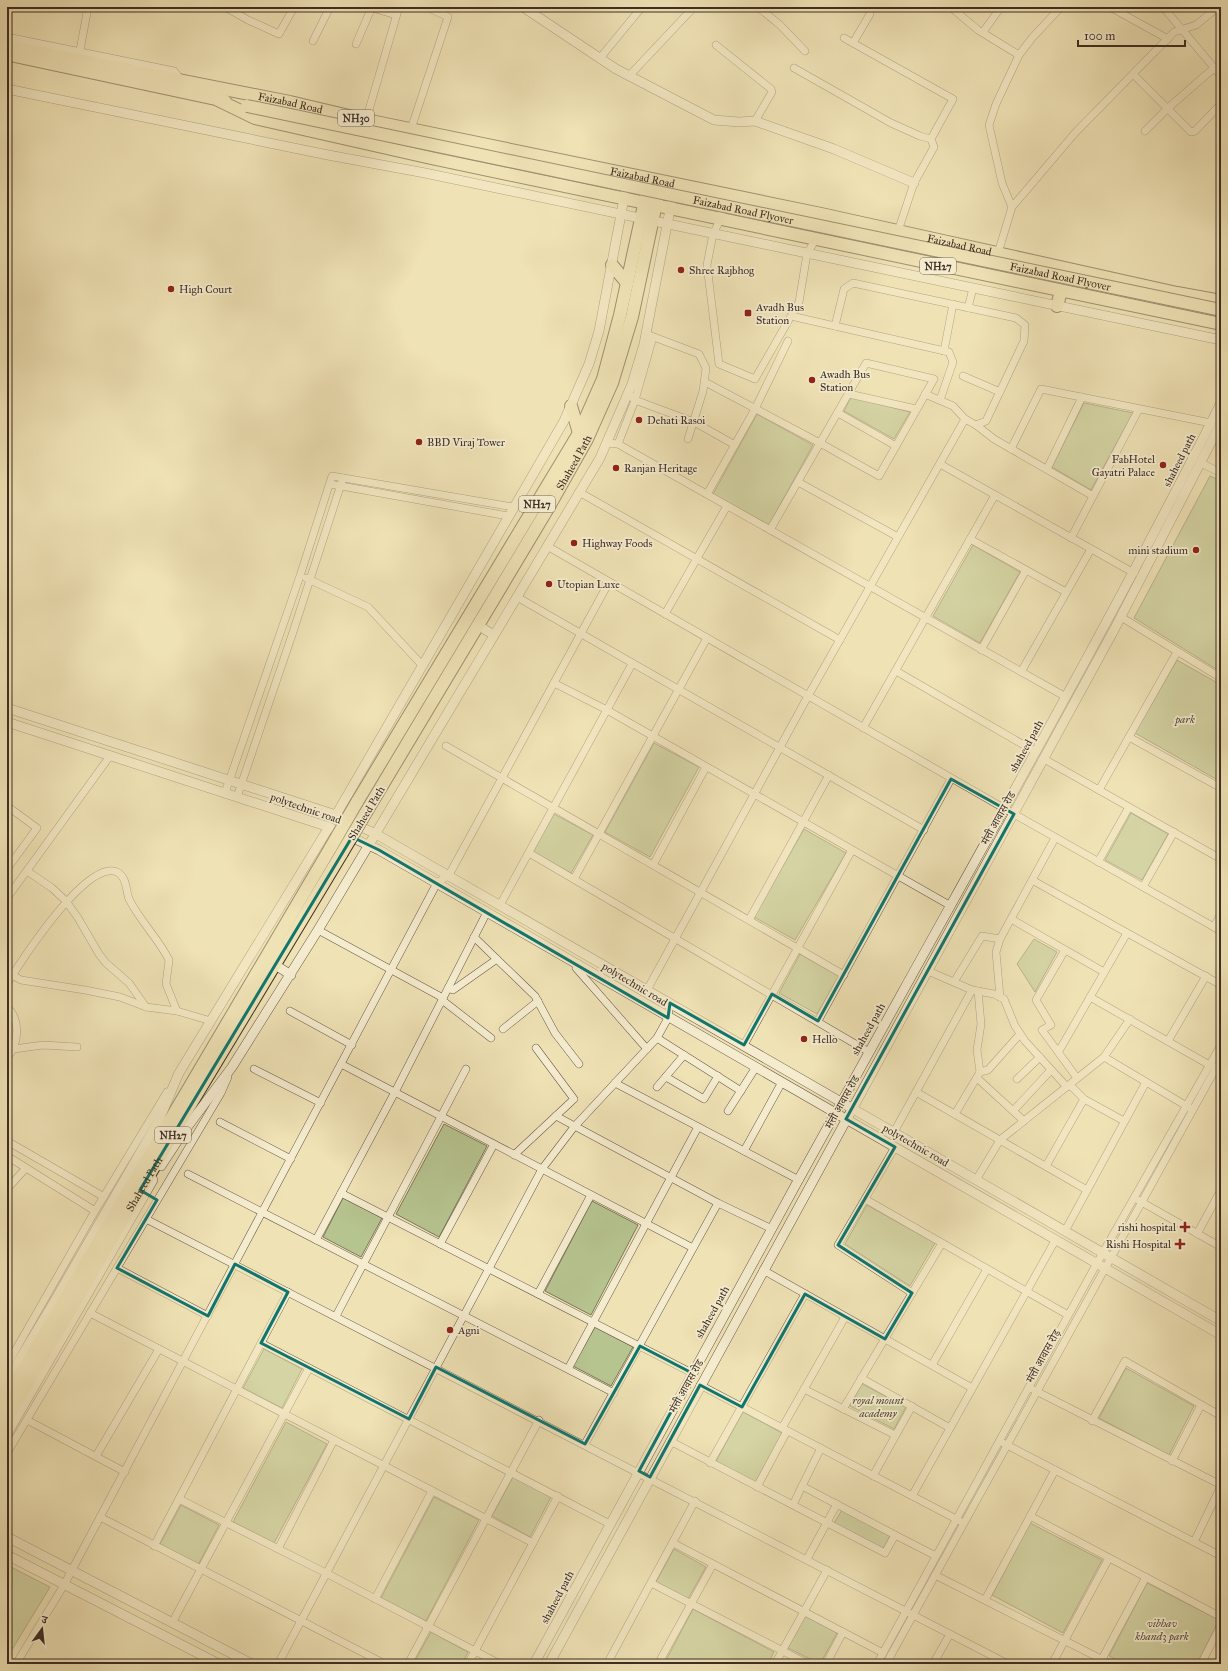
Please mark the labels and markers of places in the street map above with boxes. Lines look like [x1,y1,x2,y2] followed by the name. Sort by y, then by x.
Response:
[689,264,755,277] place label: Shree Rajbhog
[676,265,686,275] marker: Shree Rajbhog
[179,283,232,296] place label: High Court
[166,284,176,294] marker: High Court
[755,301,804,327] place label: Avadh Bus Station
[743,308,753,318] marker: Avadh Bus Station
[819,368,870,394] place label: Awadh Bus Station
[807,375,817,385] marker: Awadh Bus Station
[647,414,705,427] place label: Dehati Rasoi
[634,415,644,425] marker: Dehati Rasoi
[427,436,506,449] place label: BBD Viraj Tower
[414,437,424,447] marker: BBD Viraj Tower
[1092,453,1155,479] place label: FabHotel Gayatri Palace
[1158,460,1168,470] marker: FabHotel Gayatri Palace
[624,462,698,475] place label: Ranjan Heritage
[611,463,621,473] marker: Ranjan Heritage
[582,537,653,550] place label: Highway Foods
[569,538,579,548] marker: Highway Foods
[1128,544,1189,557] place label: mini stadium
[1191,545,1201,555] marker: mini stadium
[557,578,620,591] place label: Utopian Luxe
[544,579,554,589] marker: Utopian Luxe
[812,1033,838,1046] place label: Hello
[799,1034,809,1044] marker: Hello
[1118,1221,1176,1234] place label: rishi hospital
[1179,1221,1191,1233] marker: rishi hospital
[1106,1238,1171,1251] place label: Rishi Hospital
[1174,1238,1186,1250] marker: Rishi Hospital
[457,1324,480,1337] place label: Agni
[445,1325,455,1335] marker: Agni

